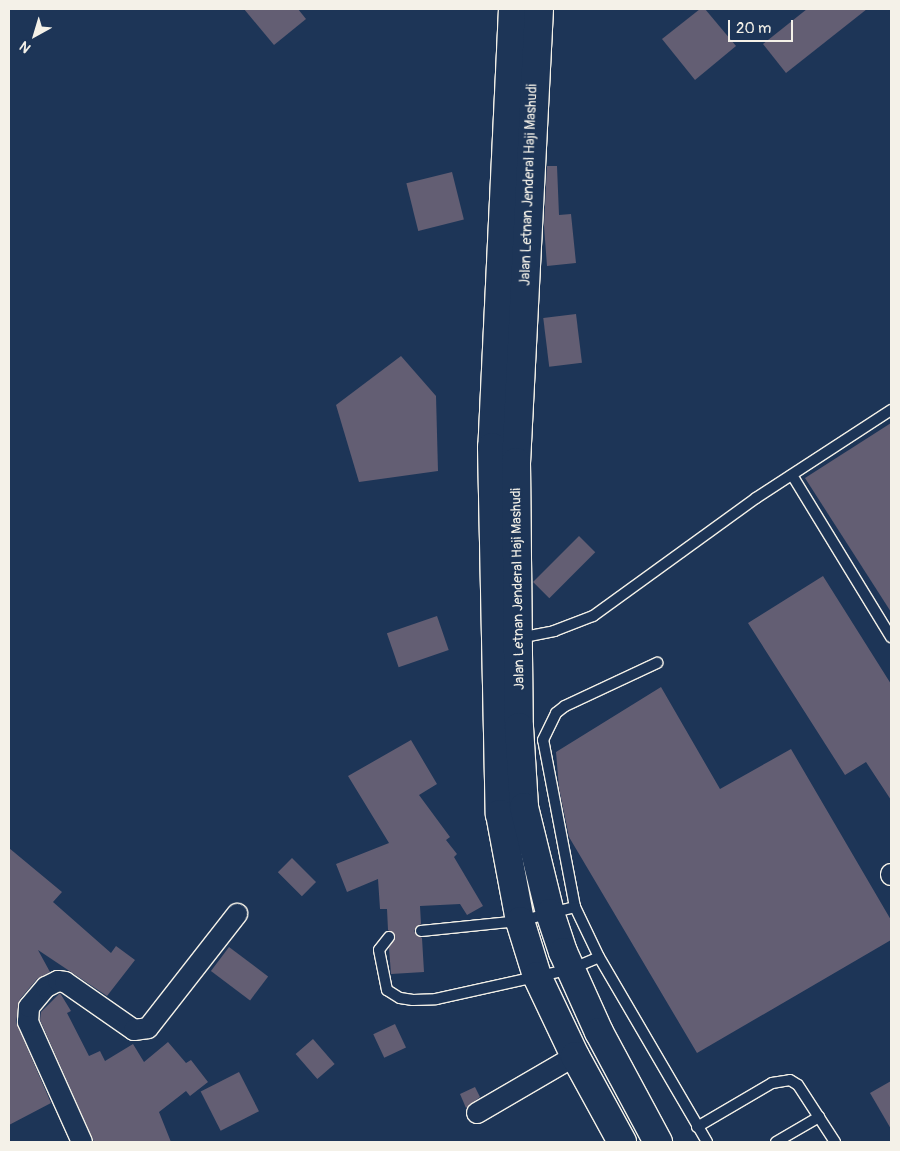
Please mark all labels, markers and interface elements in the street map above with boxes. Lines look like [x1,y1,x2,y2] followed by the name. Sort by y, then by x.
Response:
[10,10,60,60] north arrow
[730,10,795,42] scale bar
[736,19,771,38] text: 20 m
[16,37,34,57] text: N
[517,84,541,286] street label: Jalan Letnan Jenderal Haji Mashudi
[508,488,528,690] street label: Jalan Letnan Jenderal Haji Mashudi

